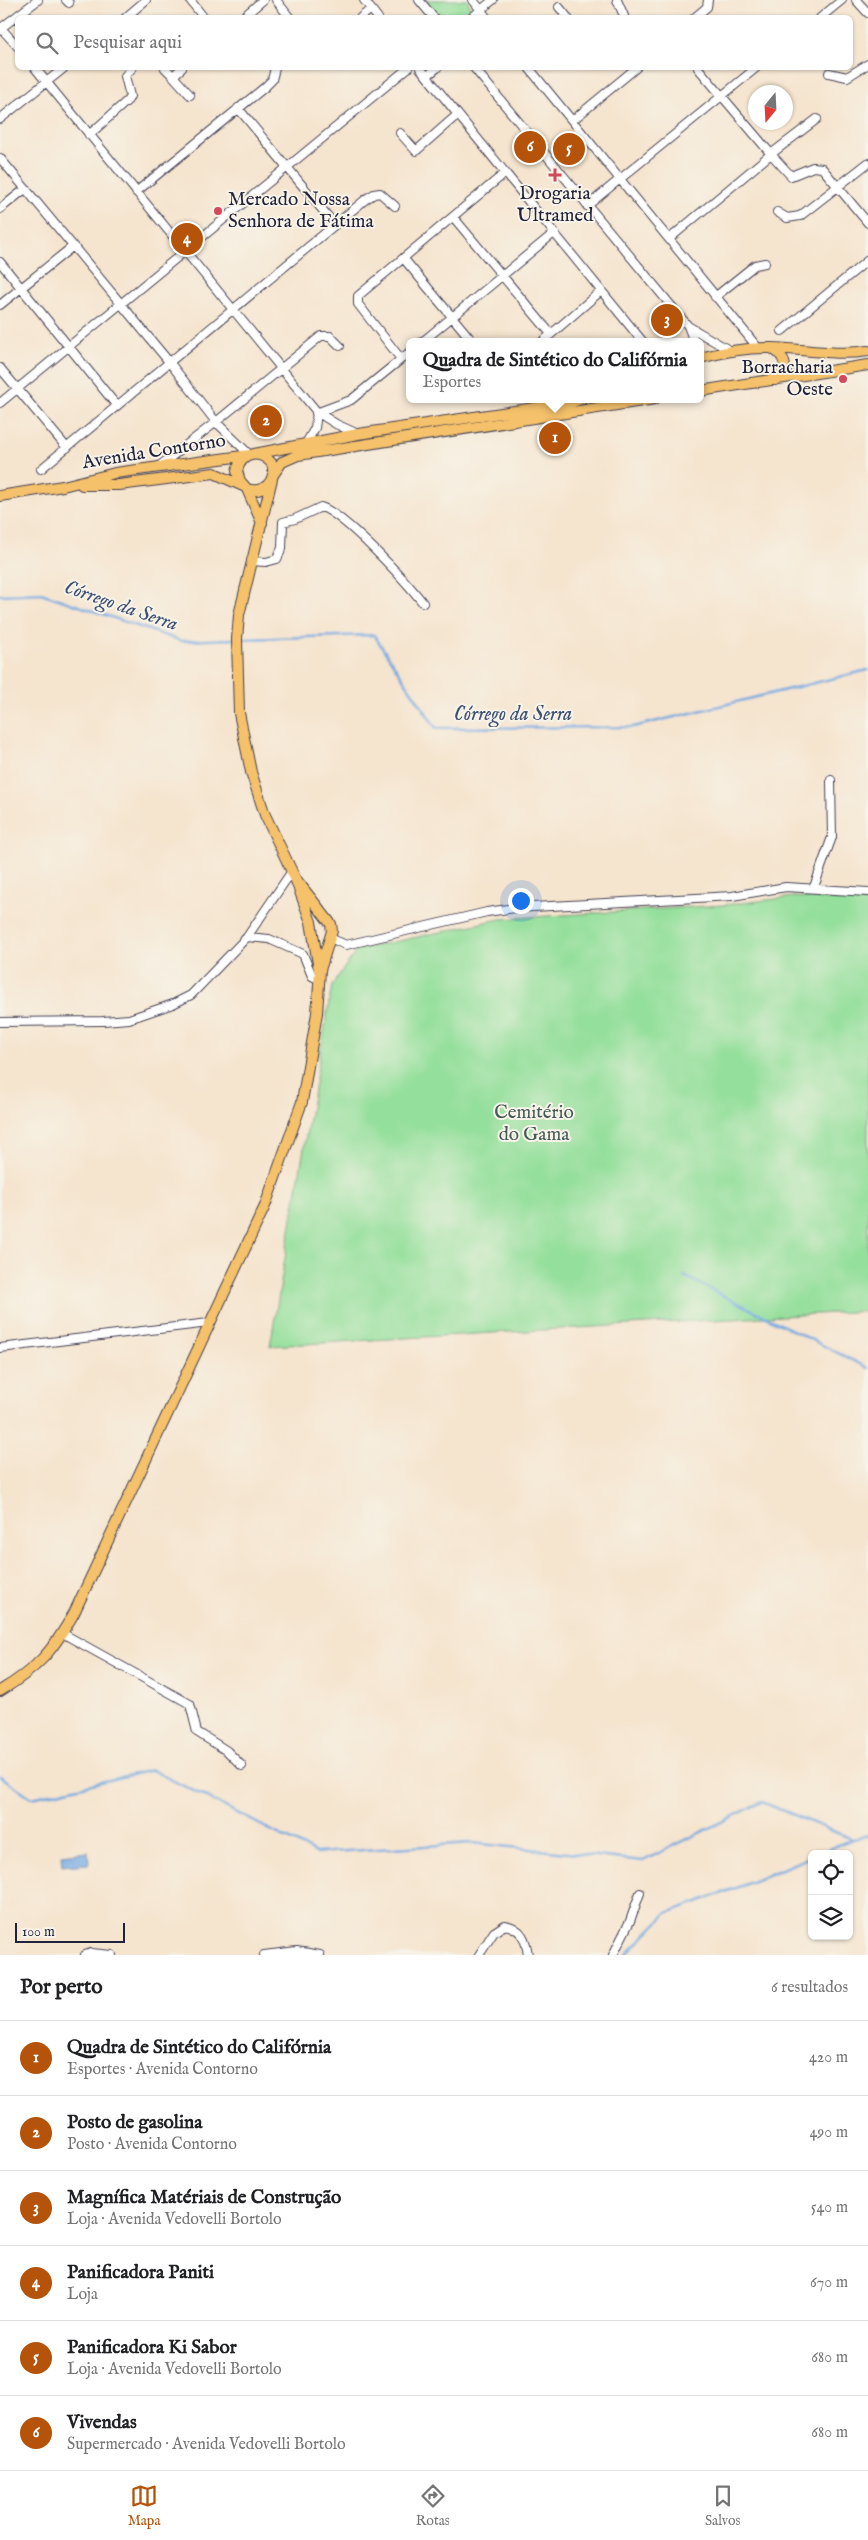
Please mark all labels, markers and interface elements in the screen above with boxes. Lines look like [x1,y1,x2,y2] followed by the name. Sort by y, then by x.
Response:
[15,15,853,70] search box
[33,29,61,57] icon: search
[73,31,182,55] text: Pesquisar aqui
[748,85,793,130] north arrow
[514,128,546,166] pin: 6
[553,130,585,168] pin: 5
[549,169,561,181] marker: Drogaria Ultramed
[517,182,594,228] place label: Drogaria Ultramed
[228,188,374,234] place label: Mercado Nossa Senhora de Fátima
[212,205,224,217] marker: Mercado Nossa Senhora de Fátima
[171,220,203,258] pin: 4
[651,301,683,339] pin: 3
[406,338,704,403] popup
[423,349,687,373] text: Quadra de Sintético do Califórnia
[741,356,834,402] place label: Borracharia Oeste
[423,373,481,393] text: Esportes
[837,373,849,385] marker: Borracharia Oeste
[250,402,282,440] pin: 2
[539,419,571,457] pin: 1
[80,429,227,475] street label: Avenida Contorno
[61,575,181,638] water label: Córrego da Serra
[454,702,572,728] water label: Córrego da Serra
[508,888,534,914] your location
[494,1101,574,1147] park label: Cemitério do Gama
[808,1850,853,1940] map controls
[808,1850,853,1895] button: locate
[808,1895,853,1940] button: layers
[15,1920,125,1943] scale bar
[22,1923,55,1941] text: 100 m
[20,1974,102,2001] text: Por perto
[771,1978,848,1998] text: 6 resultados
[67,2036,331,2060] text: Quadra de Sintético do Califórnia
[33,2048,39,2068] text: 1
[809,2048,848,2068] text: 420 m
[67,2060,258,2080] text: Esportes · Avenida Contorno
[67,2111,202,2135] text: Posto de gasolina
[32,2123,40,2143] text: 2
[809,2123,848,2143] text: 490 m
[67,2135,237,2155] text: Posto · Avenida Contorno
[67,2186,341,2210] text: Magnífica Matériais de Construção
[33,2198,39,2218] text: 3
[811,2198,848,2218] text: 540 m
[67,2210,282,2230] text: Loja · Avenida Vedovelli Bortolo
[67,2261,214,2285] text: Panificadora Paniti
[32,2273,40,2293] text: 4
[810,2273,848,2293] text: 670 m
[67,2285,98,2305] text: Loja
[67,2336,237,2360] text: Panificadora Ki Sabor
[33,2348,39,2368] text: 5
[811,2348,848,2368] text: 680 m
[67,2360,282,2380] text: Loja · Avenida Vedovelli Bortolo
[67,2411,137,2435] text: Vivendas
[33,2423,39,2443] text: 6
[811,2423,848,2443] text: 680 m
[67,2435,346,2455] text: Supermercado · Avenida Vedovelli Bortolo
[128,2482,160,2530] tab: Mapa
[416,2482,450,2530] tab: Rotas
[705,2482,740,2530] tab: Salvos

